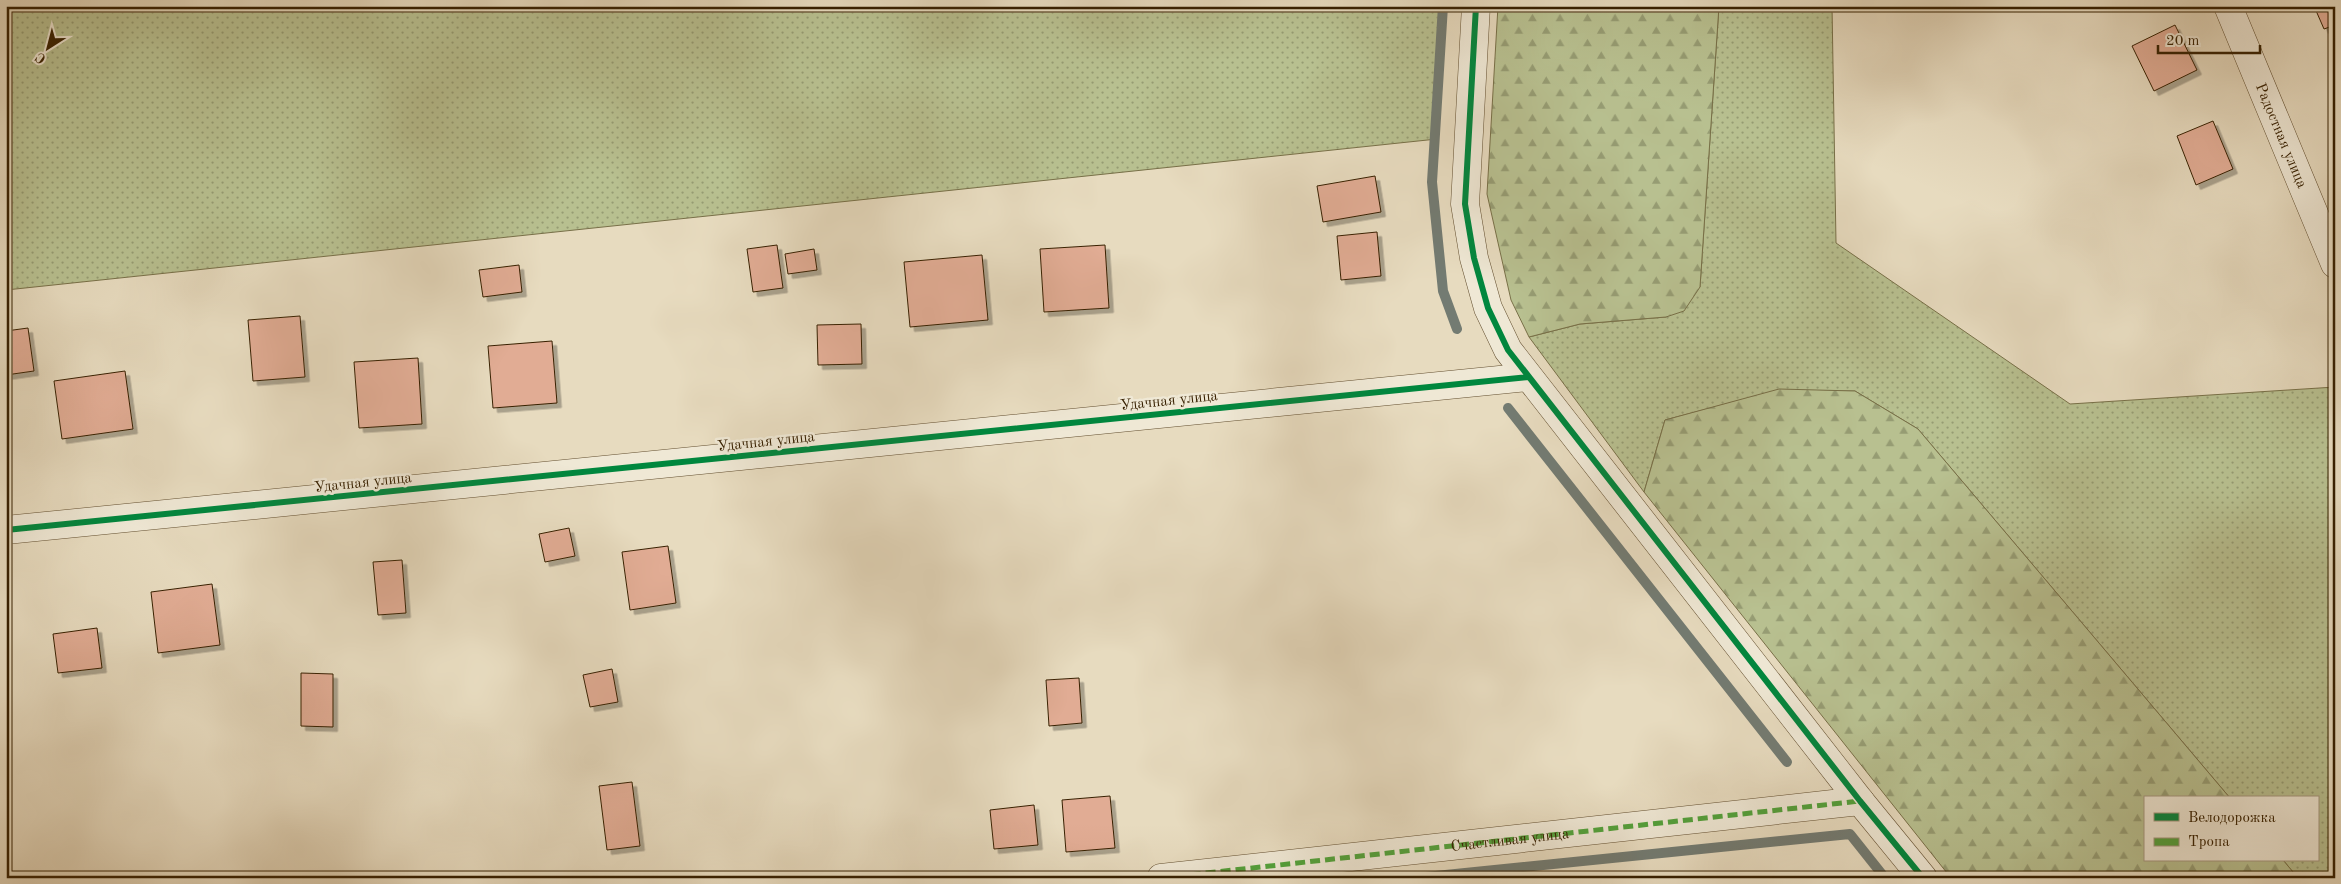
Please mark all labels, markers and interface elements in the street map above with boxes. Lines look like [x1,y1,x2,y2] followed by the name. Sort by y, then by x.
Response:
[22,22,72,72] north arrow
[2158,22,2261,54] scale bar
[2166,34,2200,49] text: 20 m
[33,49,49,66] text: С
[2252,81,2309,191] street label: Радостная улица
[1120,389,1219,414] street label: Удачная улица
[717,430,816,455] street label: Удачная улица
[314,471,413,496] street label: Удачная улица
[2144,796,2318,862] legend
[2188,811,2276,826] text: Велодорожка
[1450,827,1571,855] street label: Счастливая улица
[2188,835,2230,850] text: Тропа

